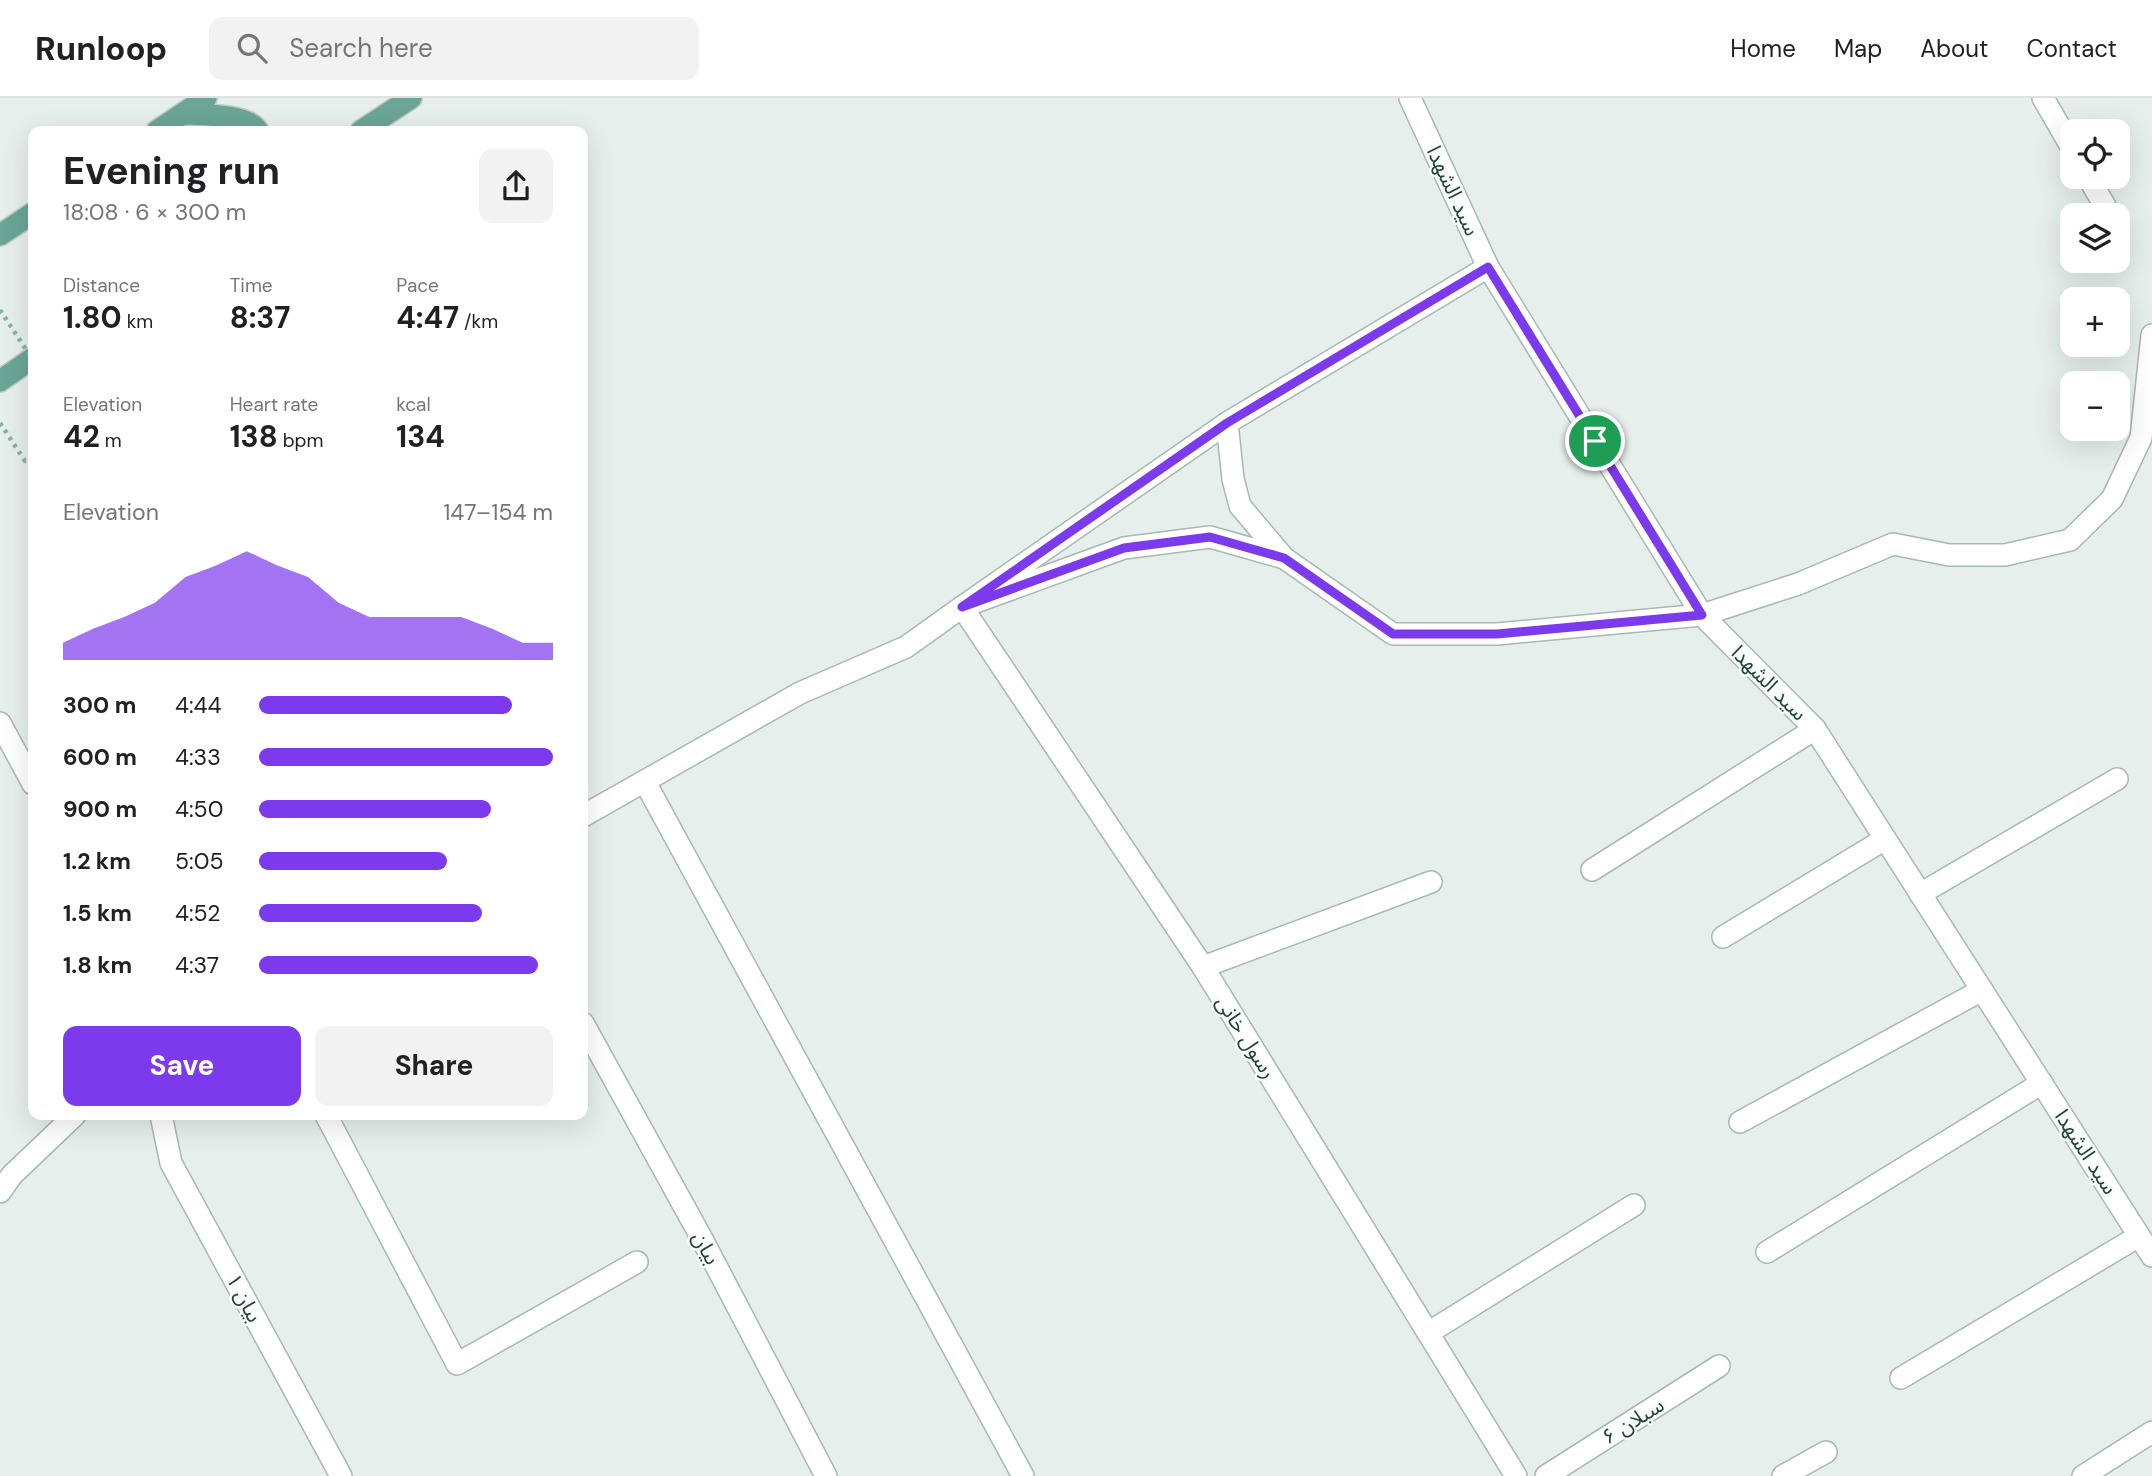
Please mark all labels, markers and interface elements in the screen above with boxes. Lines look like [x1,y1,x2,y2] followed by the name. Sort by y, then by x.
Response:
[209,17,699,80] search box
[35,27,167,70] text: Runloop
[233,29,271,67] icon: search
[289,31,433,65] text: Search here
[1730,33,1796,64] text: Home
[1834,33,1882,64] text: Map
[1920,33,1989,64] text: About
[2027,33,2117,64] text: Contact
[2060,119,2130,441] map controls
[2060,119,2130,189] button: locate
[1420,141,1486,241] street label: سید الشهدا
[63,146,280,196] text: Evening run
[479,149,553,223] button: share
[63,197,246,227] text: 18:08 · 6 × 300 m
[2060,203,2130,273] button: layers
[63,273,140,298] text: Distance
[230,273,273,298] text: Time
[396,273,439,298] text: Pace
[2060,287,2130,357] button: +
[63,298,122,337] text: 1.80
[230,298,290,337] text: 8:37
[396,298,459,337] text: 4:47
[122,309,153,334] text: km
[459,309,498,334] text: /km
[2060,371,2130,441] button: −
[63,392,142,417] text: Elevation
[230,392,318,417] text: Heart rate
[396,392,431,417] text: kcal
[1565,411,1625,471] pin
[63,417,100,456] text: 42
[230,417,278,456] text: 138
[396,417,445,456] text: 134
[1576,422,1614,460] icon: arrive
[100,428,122,453] text: m
[278,428,323,453] text: bpm
[63,497,159,527] text: Elevation
[443,497,553,527] text: 147–154 m
[1725,639,1813,727] street label: سید الشهدا
[63,690,136,720] text: 300 m
[175,690,222,720] text: 4:44
[63,742,137,772] text: 600 m
[175,742,221,772] text: 4:33
[63,794,137,824] text: 900 m
[175,794,223,824] text: 4:50
[63,846,131,876] text: 1.2 km
[175,846,223,876] text: 5:05
[63,898,132,928] text: 1.5 km
[175,898,221,928] text: 4:52
[63,950,132,980] text: 1.8 km
[175,950,219,980] text: 4:37
[1209,990,1283,1084] street label: رسول خانی
[63,1026,301,1106] button: Save
[315,1026,553,1106] button: Share
[2048,1104,2124,1200] street label: سید الشهدا
[686,1226,726,1270] street label: بیان
[220,1269,268,1327] street label: بیان ۱
[1597,1391,1669,1451] street label: سبلان ۶

